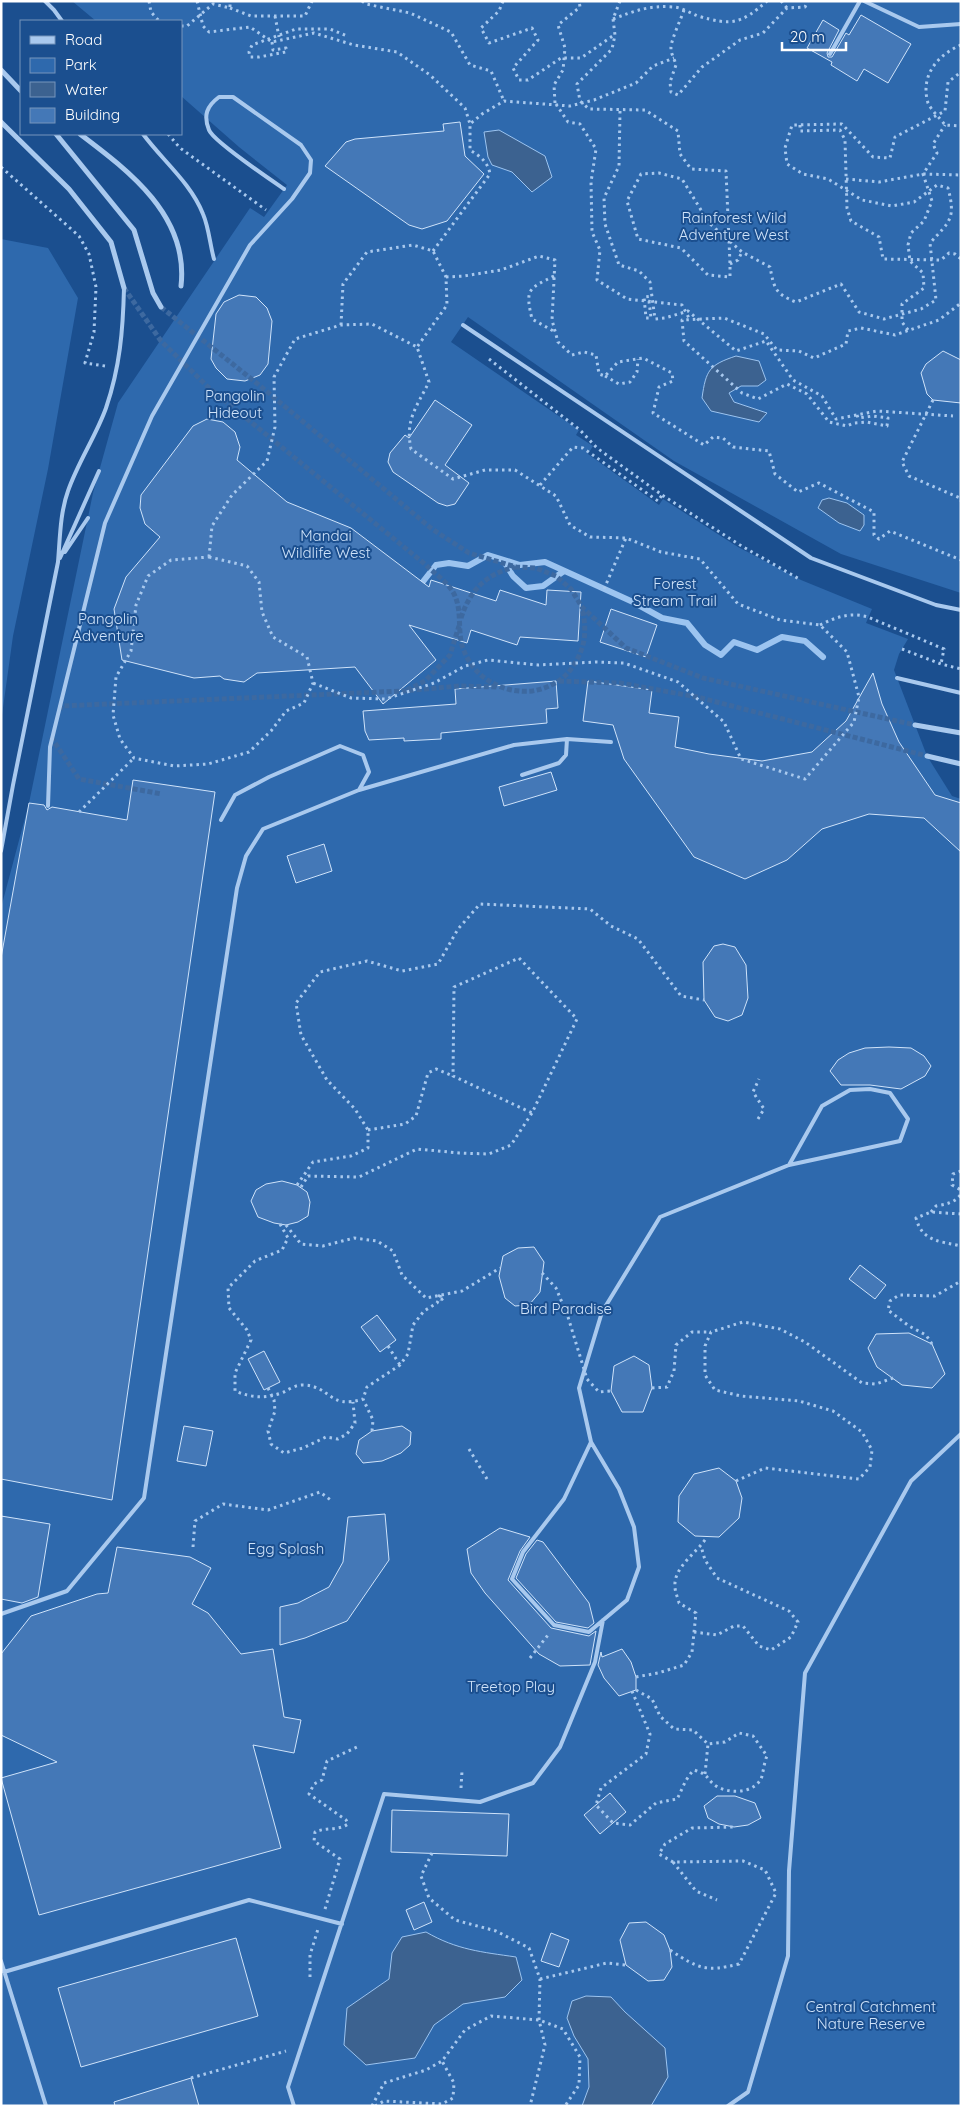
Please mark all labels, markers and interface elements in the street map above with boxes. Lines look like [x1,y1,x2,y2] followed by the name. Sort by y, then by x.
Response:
[20,20,182,135] legend
[782,20,846,52] scale bar
[790,27,825,46] text: 20 m
[65,30,102,49] text: Road
[65,55,97,74] text: Park
[65,80,108,99] text: Water
[65,105,120,124] text: Building
[679,208,789,244] park label: Rainforest Wild Adventure West
[205,386,265,422] park label: Pangolin Hideout
[281,526,371,562] park label: Mandai Wildlife West
[633,574,717,610] park label: Forest Stream Trail
[72,609,144,645] park label: Pangolin Adventure
[520,1299,612,1318] park label: Bird Paradise
[248,1539,324,1558] park label: Egg Splash
[467,1677,555,1696] park label: Treetop Play
[806,1997,936,2033] park label: Central Catchment Nature Reserve

